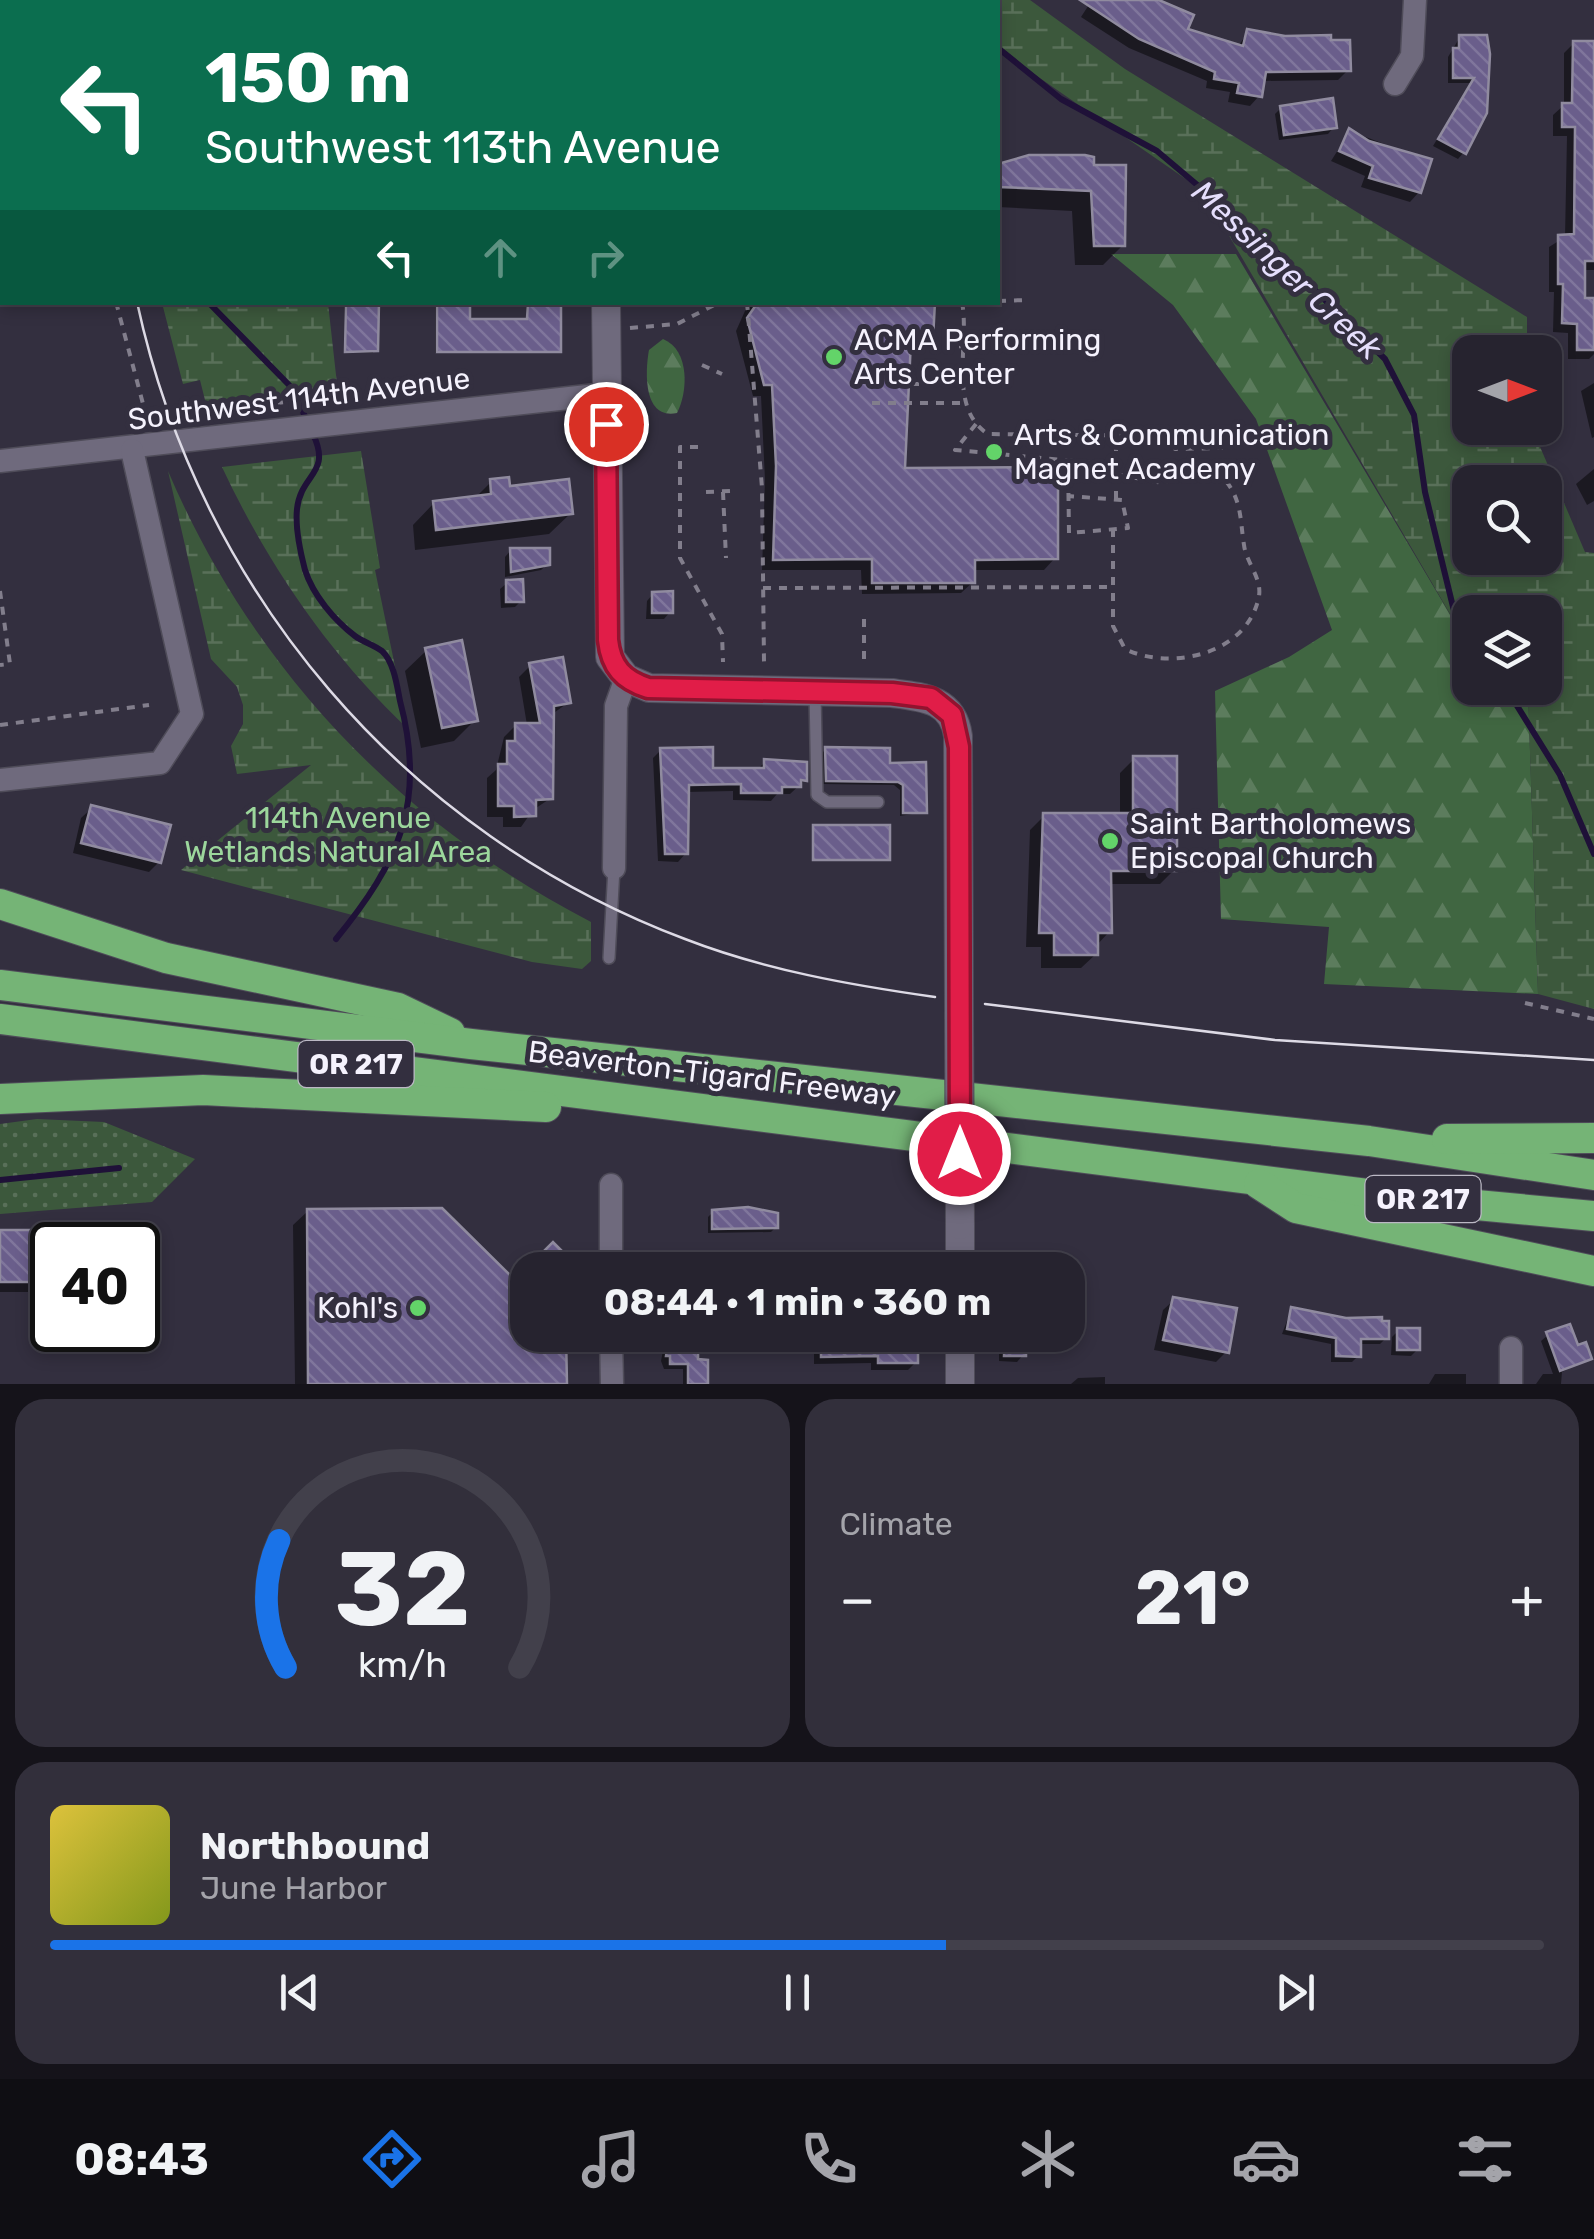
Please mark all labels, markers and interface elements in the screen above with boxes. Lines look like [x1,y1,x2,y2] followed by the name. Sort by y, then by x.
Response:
[205,37,412,120] text: 150 m
[40,40,170,170] icon: left
[205,121,721,174] text: Southwest 113th Avenue
[1184,173,1390,368] water label: Messinger Creek
[368,230,423,285] icon: left
[473,230,528,285] icon: ahead
[578,230,633,285] icon: right
[854,322,1101,392] place label: ACMA Performing Arts Center
[1452,335,1562,445] north arrow
[1452,335,1562,705] map controls
[823,346,845,368] marker: ACMA Performing Arts Center
[126,360,472,438] street label: Southwest 114th Avenue
[564,382,649,467] pin
[579,397,634,452] icon: arrive
[1014,417,1329,487] place label: Arts & Communication Magnet Academy
[983,441,1005,463] marker: Arts & Communication Magnet Academy
[1452,465,1562,575] button: search
[1452,595,1562,705] button: layers
[184,800,492,870] park label: 114th Avenue Wetlands Natural Area
[1130,806,1411,876] place label: Saint Bartholomews Episcopal Church
[1099,830,1121,852] marker: Saint Bartholomews Episcopal Church
[526,1034,898,1114] street label: Beaverton-Tigard Freeway
[298,1041,414,1087] road number: OR 217
[908,1102,1012,1206] position arrow
[1366,1176,1480,1222] road number: OR 217
[30,1222,160,1352] speed limit sign: 40
[604,1279,991,1325] text: 08:44 · 1 min · 360 m
[317,1290,398,1326] place label: Kohl's
[407,1297,429,1319] marker: Kohl's
[840,1505,953,1543] text: Climate
[334,1528,470,1651] text: 32
[1134,1554,1251,1643] text: 21°
[840,1567,875,1632] text: −
[1510,1567,1544,1632] text: +
[358,1644,447,1686] text: km/h
[200,1823,430,1869] text: Northbound
[200,1869,387,1907] text: June Harbor
[272,1965,327,2020] icon: previous
[770,1965,825,2020] icon: pause
[1268,1965,1323,2020] icon: next
[357,2124,427,2194] icon: directions
[576,2124,646,2194] icon: music
[794,2124,864,2194] icon: phone
[1013,2124,1083,2194] icon: climate
[1231,2124,1301,2194] icon: car
[1450,2124,1520,2194] icon: filters
[74,2133,209,2186] text: 08:43

